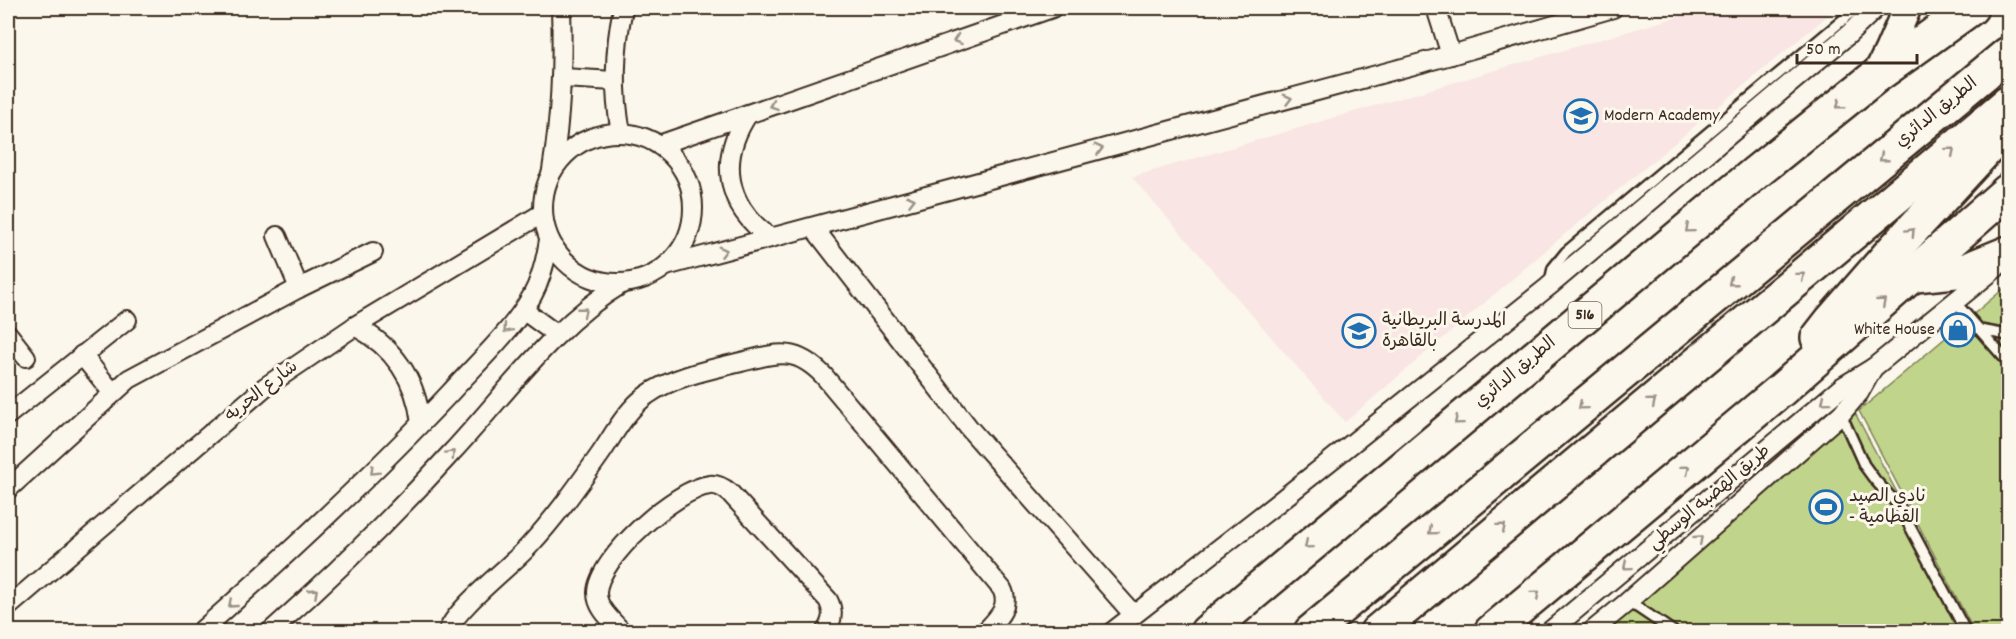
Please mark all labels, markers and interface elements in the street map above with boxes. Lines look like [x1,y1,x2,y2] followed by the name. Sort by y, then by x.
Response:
[1797,27,1917,65] scale bar
[952,32,963,45] one-way arrow
[1806,38,1841,63] text: 50 m
[1890,72,1984,154] street label: الطريق الدائري
[1282,93,1292,106] one-way arrow
[768,97,779,110] one-way arrow
[1563,98,1599,134] school or university icon: Modern Academy
[1835,98,1846,109] one-way arrow
[1604,104,1720,129] place label: Modern Academy
[1094,144,1104,157] one-way arrow
[1944,147,1955,158] one-way arrow
[1879,151,1890,162] one-way arrow
[905,195,916,207] one-way arrow
[1685,221,1696,232] one-way arrow
[1904,228,1915,238] one-way arrow
[718,245,728,258] one-way arrow
[1795,273,1806,284] one-way arrow
[1728,275,1739,286] one-way arrow
[1875,299,1886,310] one-way arrow
[1568,302,1602,328] road number: 516
[576,307,587,318] one-way arrow
[1382,309,1506,355] place label: المدرسة البريطانية بالقاهرة
[1940,312,1976,348] shop icon: White House
[1341,313,1377,349] school or university icon: المدرسة البريطانية بالقاهرة
[1854,318,1935,343] place label: White House
[503,322,514,333] one-way arrow
[1470,331,1562,415] street label: الطريق الدائري
[220,355,304,429] street label: شارع الحريه
[1821,394,1832,405] one-way arrow
[1645,398,1656,409] one-way arrow
[1578,399,1589,410] one-way arrow
[1454,413,1465,424] one-way arrow
[1643,439,1777,557] street label: طريق الهضبه الوسطي
[444,450,455,461] one-way arrow
[371,464,382,475] one-way arrow
[1679,465,1690,476] one-way arrow
[1849,485,1926,531] place label: نادي الصيد - القطامية
[1808,489,1844,525] sports icon: نادي الصيد - القطامية
[1495,523,1506,534] one-way arrow
[1428,524,1439,535] one-way arrow
[1692,535,1703,546] one-way arrow
[1304,538,1315,549] one-way arrow
[1623,559,1634,570] one-way arrow
[306,589,317,600] one-way arrow
[1529,590,1540,601] one-way arrow
[228,597,238,608] one-way arrow

